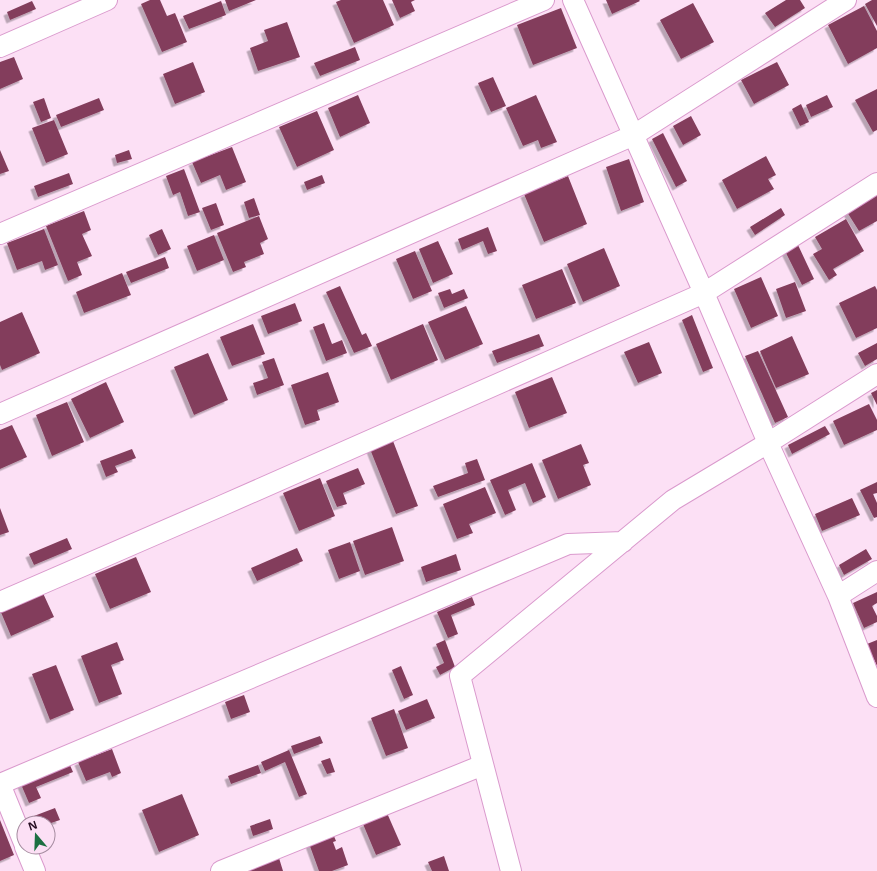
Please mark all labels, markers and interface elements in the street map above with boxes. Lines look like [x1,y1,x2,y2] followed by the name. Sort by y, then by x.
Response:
[16,815,56,855] north arrow
[26,817,39,834] text: N

